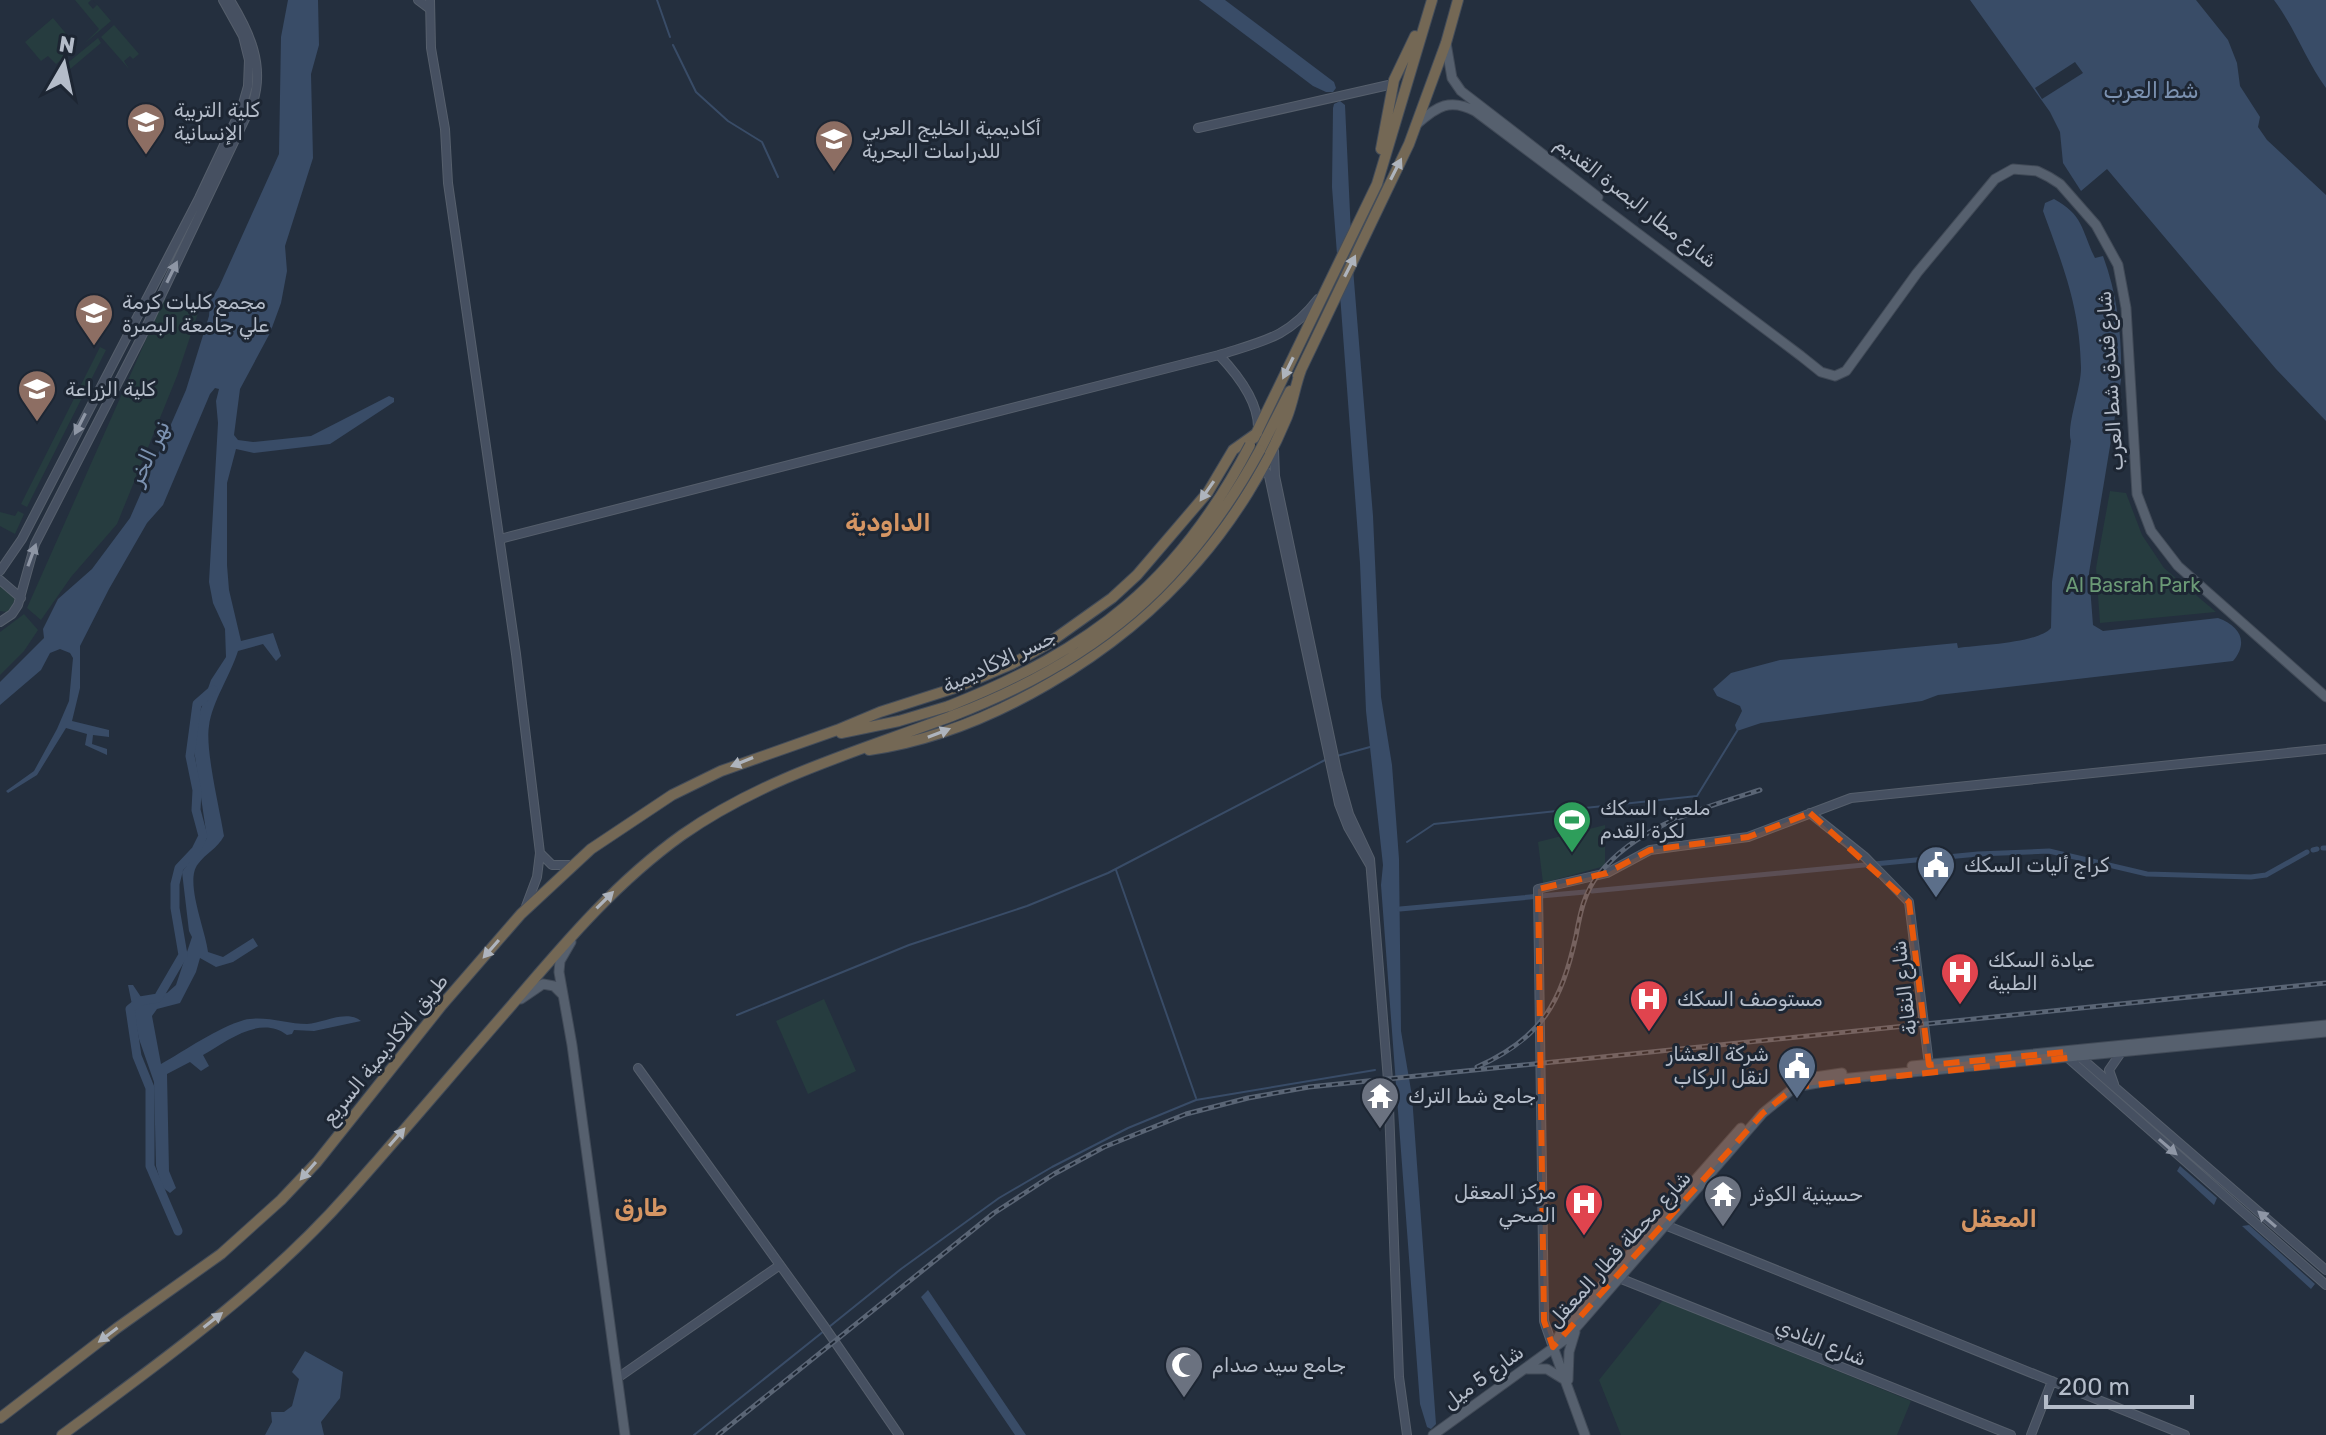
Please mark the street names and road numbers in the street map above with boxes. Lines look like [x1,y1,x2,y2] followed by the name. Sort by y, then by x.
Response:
[1549,131,1722,274] street label: شارع مطار البصرة القديم
[2092,290,2130,472] street label: شارع فندق شط العرب
[938,624,1060,698] street label: جسر الاكاديمية
[1886,939,1924,1037] street label: شارع النقابة
[317,969,454,1130] street label: طريق الاكاديمية السريع
[1542,1166,1697,1334] street label: شارع محطة قطار المعقل
[1771,1313,1870,1373] street label: شارع النادي
[1438,1340,1529,1416] street label: شارع 5 ميل

